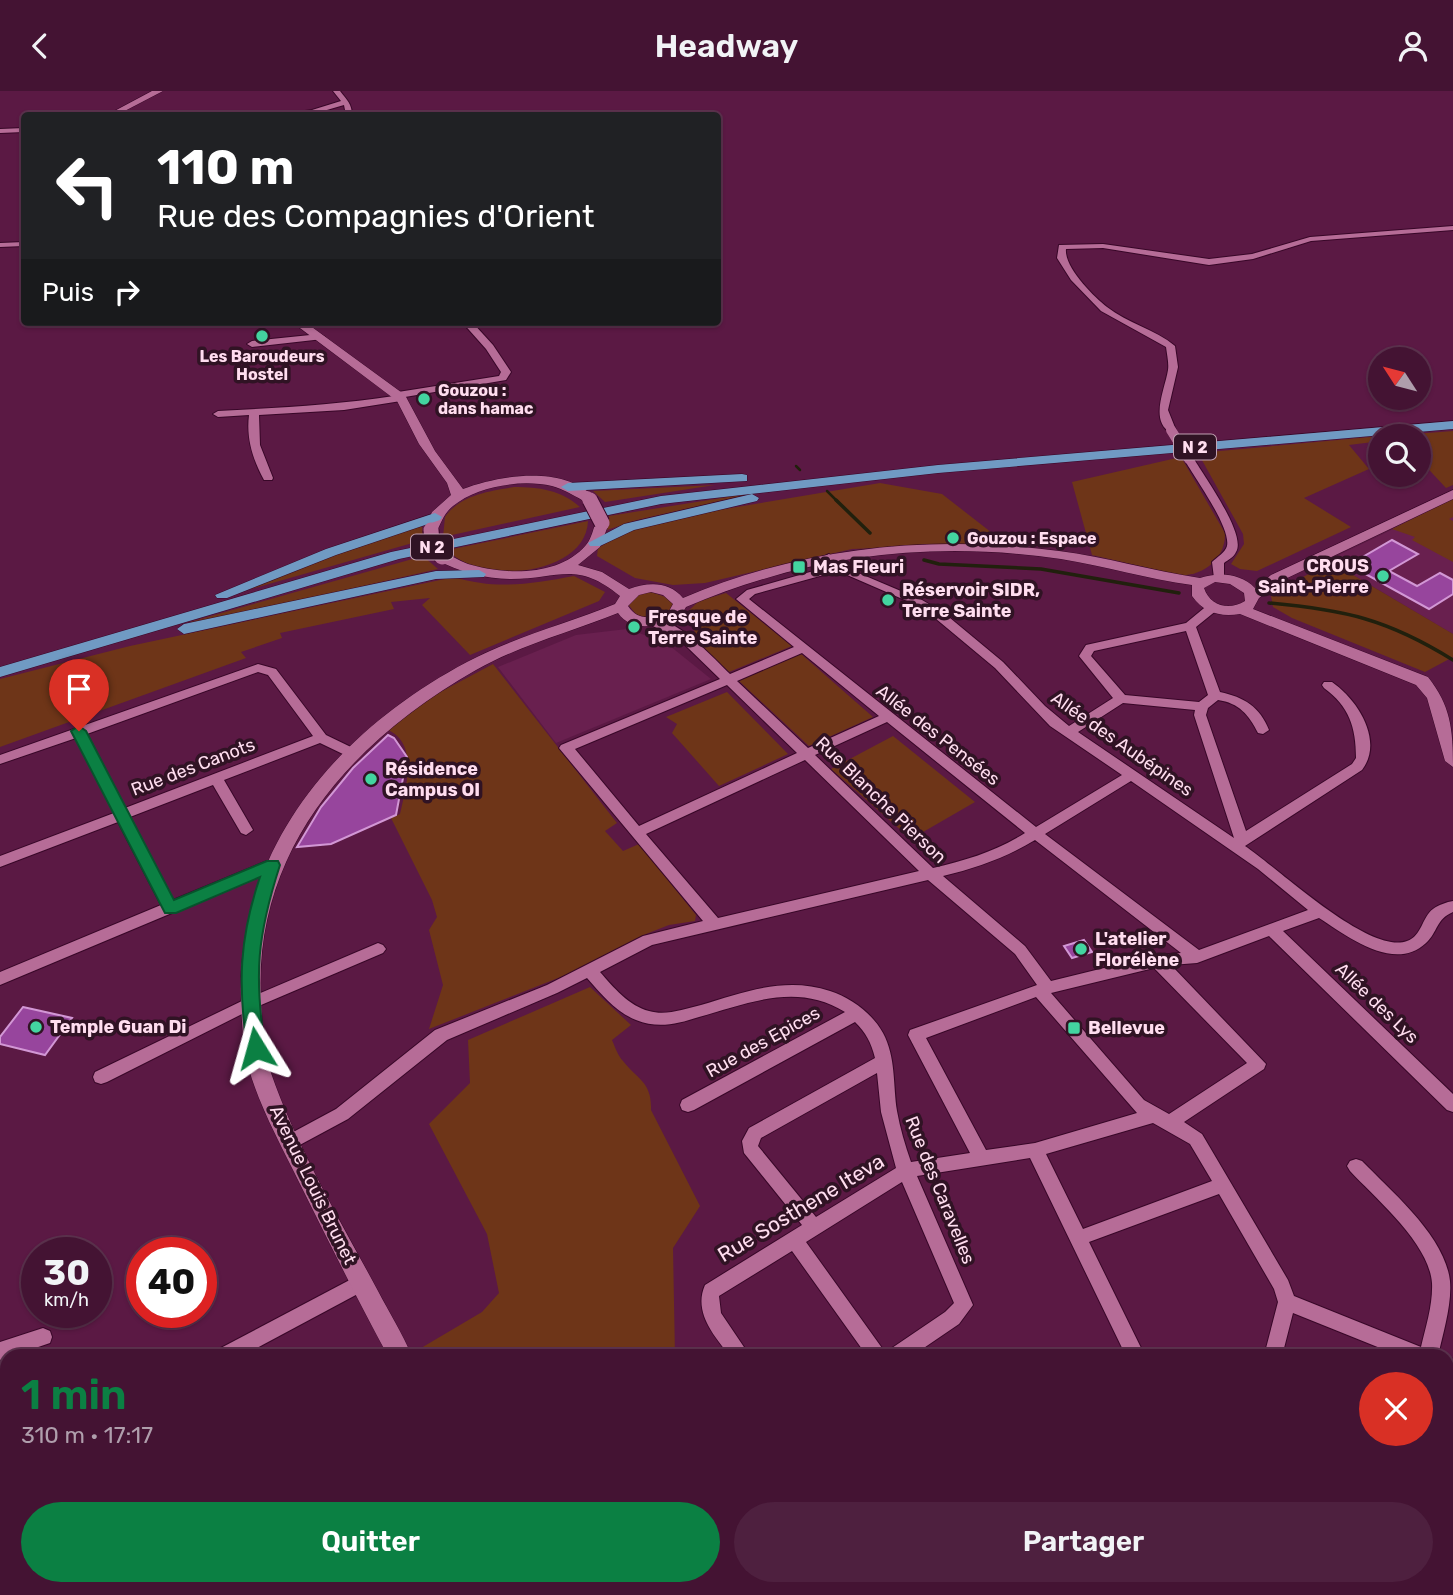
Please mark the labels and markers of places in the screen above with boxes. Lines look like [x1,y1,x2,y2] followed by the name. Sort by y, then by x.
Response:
[254,328,270,344] marker: Les Baroudeurs Hostel
[199,347,325,384] place label: Les Baroudeurs Hostel
[438,381,533,418] place label: Gouzou : dans hamac
[416,391,432,407] marker: Gouzou : dans hamac
[967,529,1096,548] place label: Gouzou : Espace
[945,530,961,546] marker: Gouzou : Espace
[1258,555,1369,598] place label: CROUS Saint-Pierre
[813,556,904,578] place label: Mas Fleuri
[791,559,807,575] marker: Mas Fleuri
[1375,568,1391,584] marker: CROUS Saint-Pierre
[902,579,1040,622] place label: Réservoir SIDR, Terre Sainte
[880,592,896,608] marker: Réservoir SIDR, Terre Sainte
[648,606,758,649] place label: Fresque de Terre Sainte
[626,619,642,635] marker: Fresque de Terre Sainte
[49,659,109,731] pin
[385,758,480,801] place label: Résidence Campus OI
[363,771,379,787] marker: Résidence Campus OI
[1095,928,1179,971] place label: L'atelier Florélène
[1073,941,1089,957] marker: L'atelier Florélène
[50,1016,187,1038] place label: Temple Guan Di
[1088,1017,1165,1039] place label: Bellevue
[28,1019,44,1035] marker: Temple Guan Di
[1066,1020,1082,1036] marker: Bellevue

